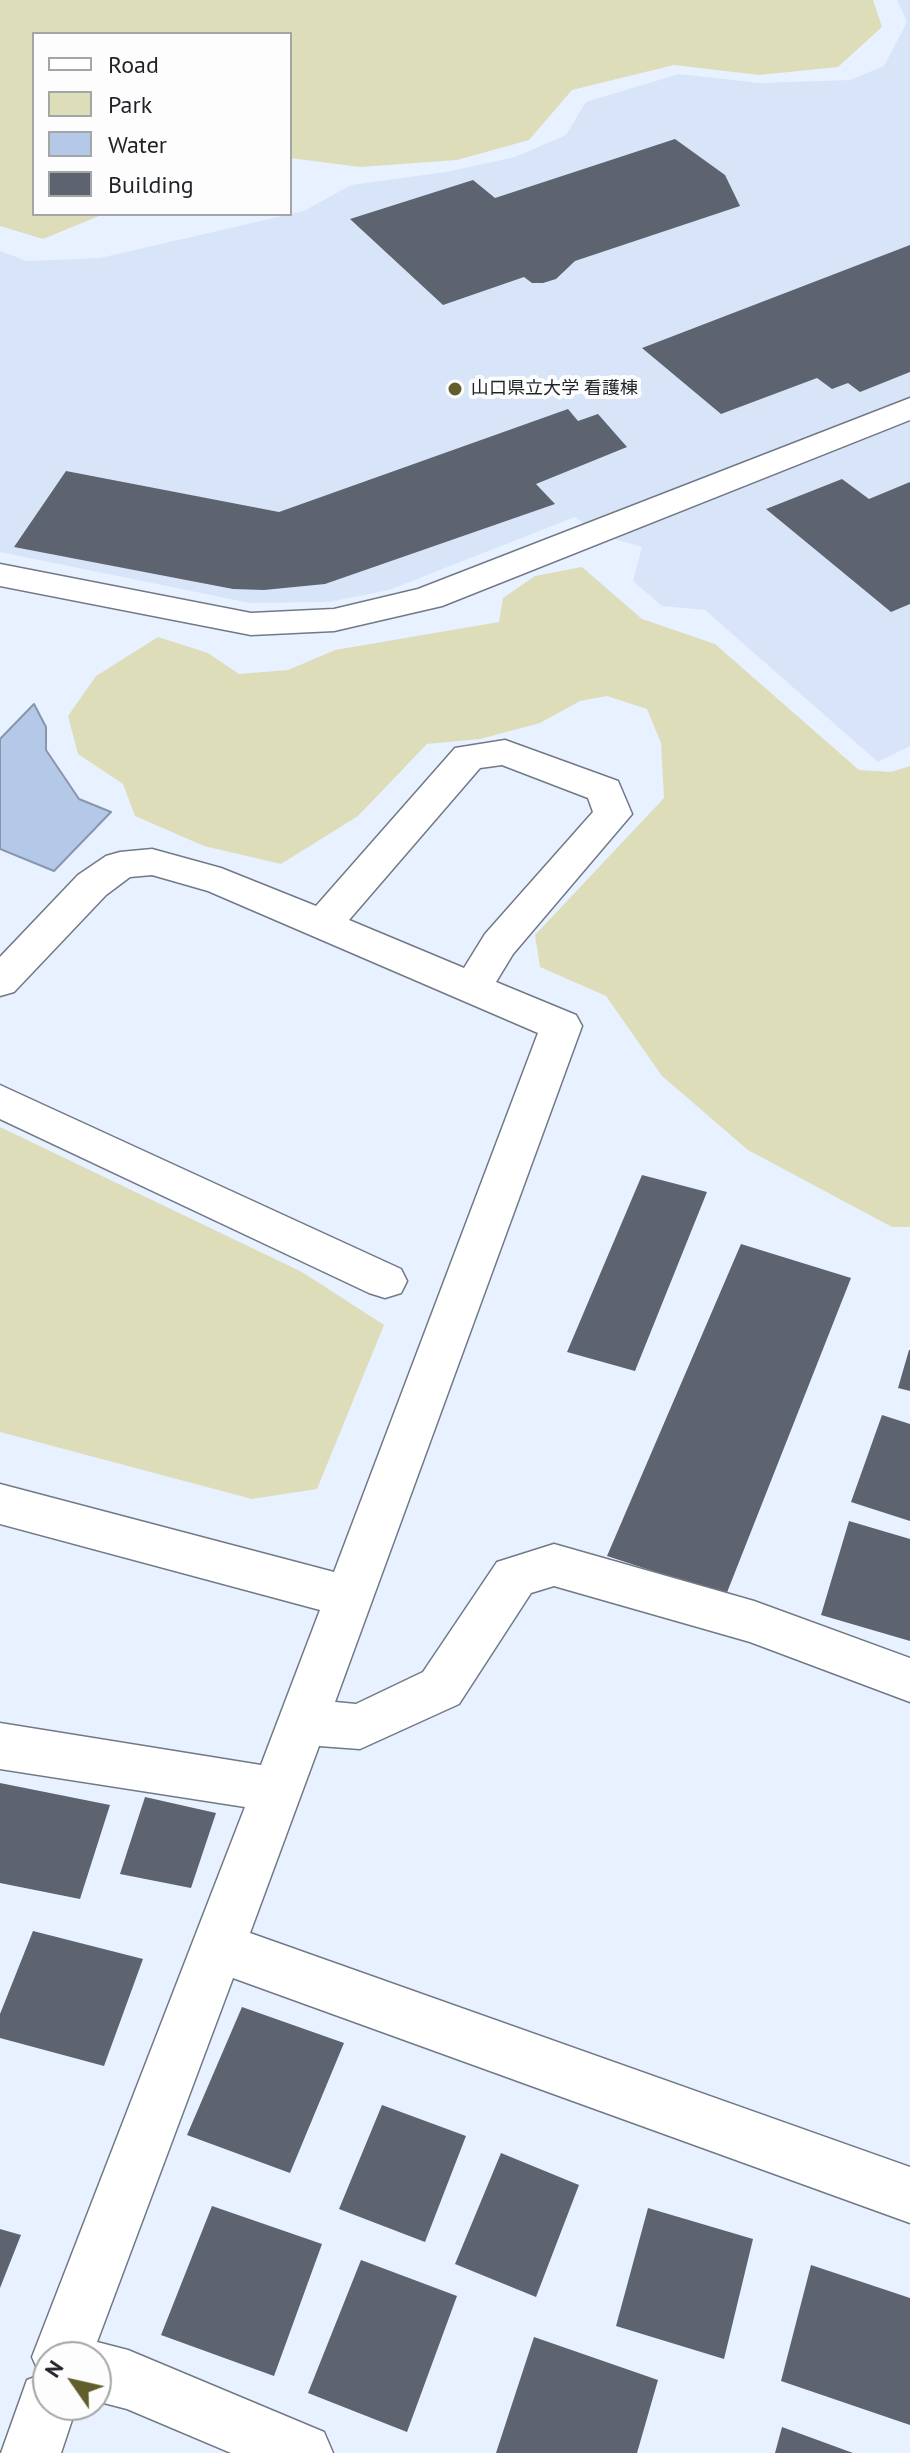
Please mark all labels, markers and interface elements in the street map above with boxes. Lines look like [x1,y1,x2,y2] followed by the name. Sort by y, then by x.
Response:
[32,32,292,216] legend
[108,49,159,80] text: Road
[108,89,152,120] text: Park
[108,129,167,160] text: Water
[108,169,194,200] text: Building
[471,378,638,400] place label: 山口県立大学 看護棟
[446,380,464,398] marker: 山口県立大学 看護棟
[32,2341,112,2421] north arrow
[38,2355,69,2383] text: N

